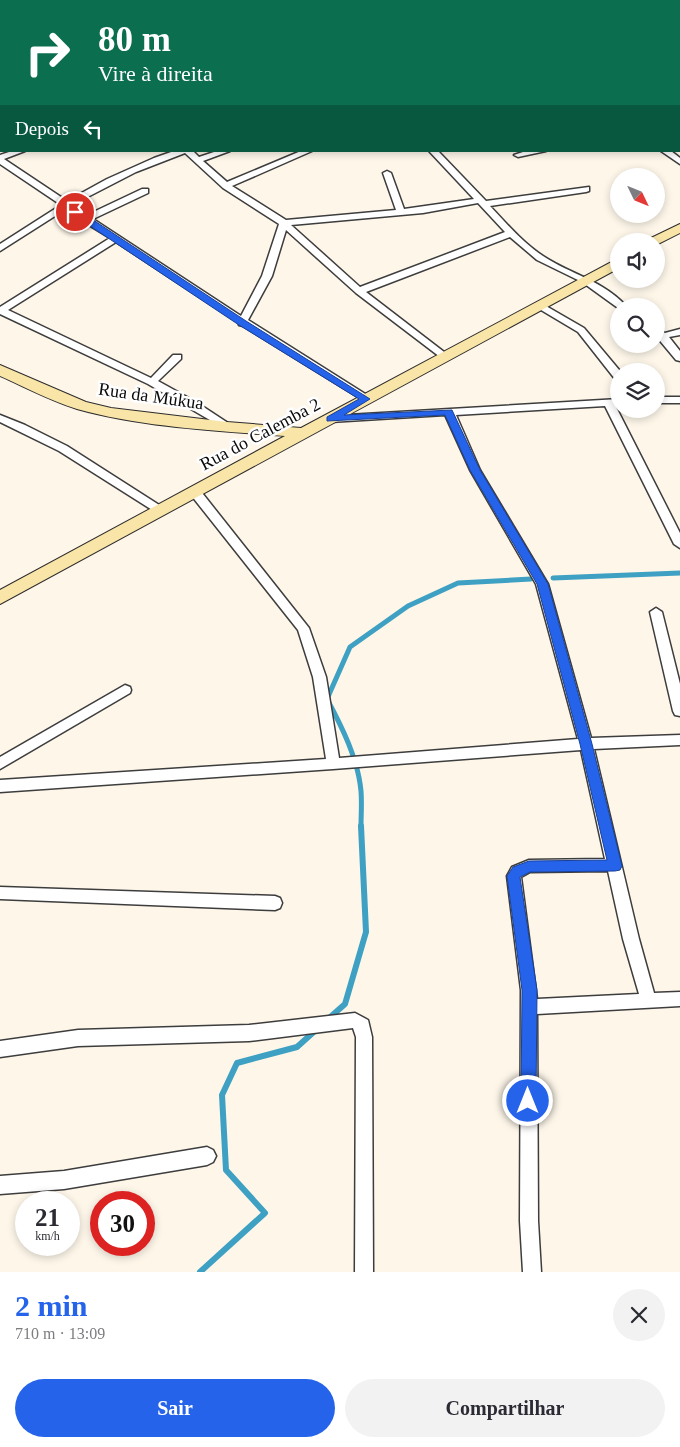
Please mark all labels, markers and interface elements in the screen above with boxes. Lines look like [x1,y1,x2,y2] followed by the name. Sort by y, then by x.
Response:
[15,20,80,85] icon: right
[98,20,171,59] text: 80 m
[98,61,213,86] text: Vire à direita
[79,115,107,143] icon: left
[15,118,69,139] text: Depois
[610,168,665,222] north arrow
[610,168,665,418] map controls
[54,191,96,233] pin
[61,198,89,226] icon: arrive
[610,233,665,288] button: sound
[610,298,665,353] button: search
[610,363,665,418] button: layers
[97,379,205,413] street label: Rua da Múkua
[196,394,324,474] street label: Rua do Calemba 2
[501,1074,553,1126] position arrow
[90,1191,155,1256] speed limit sign: 30
[35,1204,60,1231] text: 21
[35,1229,60,1243] text: km/h
[15,1289,88,1322] text: 2 min
[613,1289,665,1341] button: close
[15,1325,105,1342] text: 710 m · 13:09
[15,1379,335,1437] button: Sair
[345,1379,665,1437] button: Compartilhar

